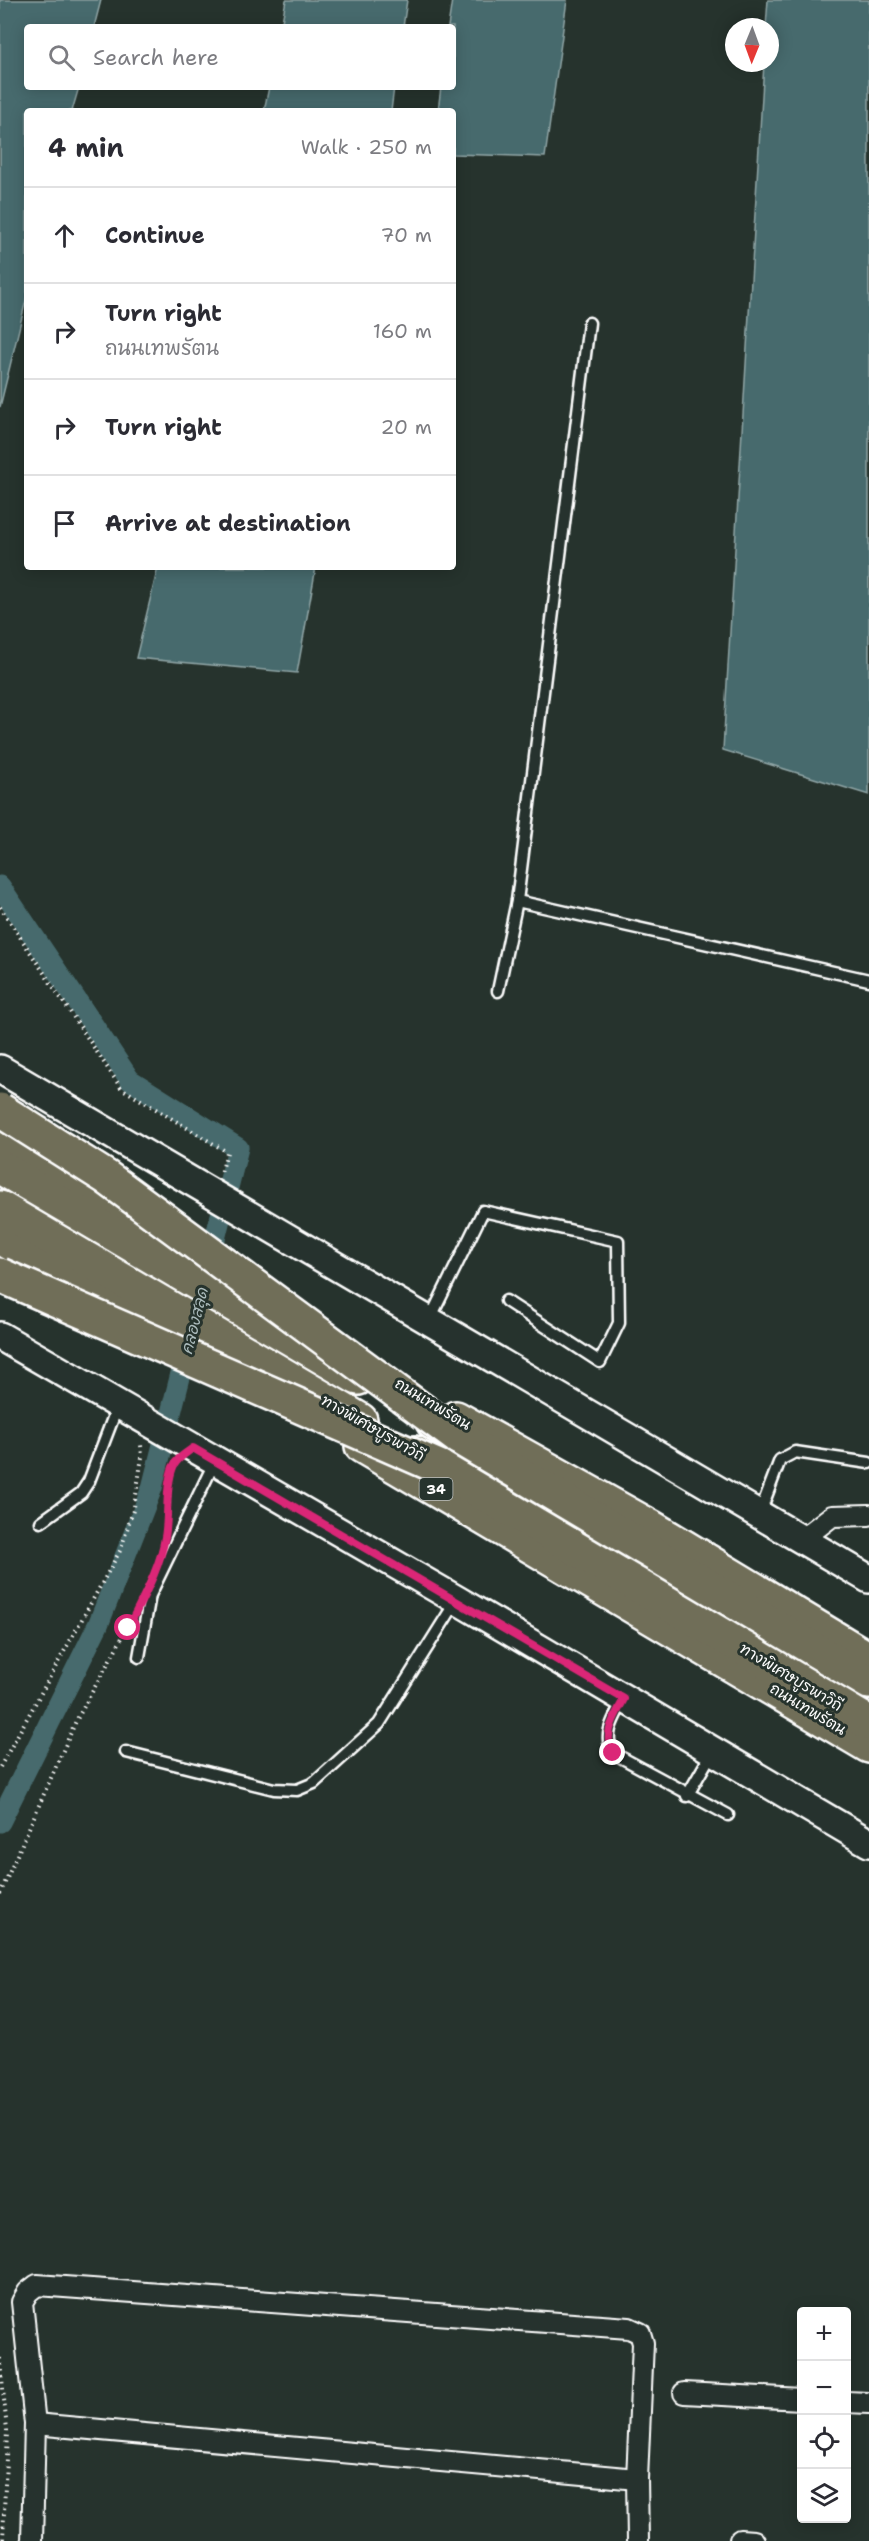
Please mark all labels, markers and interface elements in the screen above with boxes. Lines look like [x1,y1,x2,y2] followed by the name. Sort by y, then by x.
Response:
[725,18,779,72] north arrow
[24,24,456,90] search box
[45,41,78,74] icon: search
[93,43,219,72] text: Search here
[48,130,124,165] text: 4 min
[301,134,432,160] text: Walk · 250 m
[48,219,81,252] icon: ahead
[105,221,205,250] text: Continue
[380,222,432,248] text: 70 m
[105,299,222,328] text: Turn right
[48,315,81,348] icon: right
[373,318,432,344] text: 160 m
[105,335,219,361] text: ถนนเทพรัตน
[48,411,81,444] icon: right
[105,413,222,442] text: Turn right
[381,414,432,440] text: 20 m
[48,507,81,540] icon: arrive
[105,509,351,538] text: Arrive at destination
[176,1285,215,1357] water label: คลองสลุด
[391,1373,475,1435] street label: ถนนเทพรัตน
[317,1390,428,1467] street label: ทางพิเศษบูรพาวิถี
[420,1478,452,1500] road number: 34
[114,1614,140,1640] route start
[735,1638,846,1716] street label: ทางพิเศษบูรพาวิถี
[766,1678,850,1740] street label: ถนนเทพรัตน
[599,1739,625,1765] route end
[797,2307,851,2523] map controls
[797,2307,851,2361] button: +
[797,2361,851,2415] button: −
[797,2415,851,2469] button: locate
[797,2469,851,2523] button: layers

